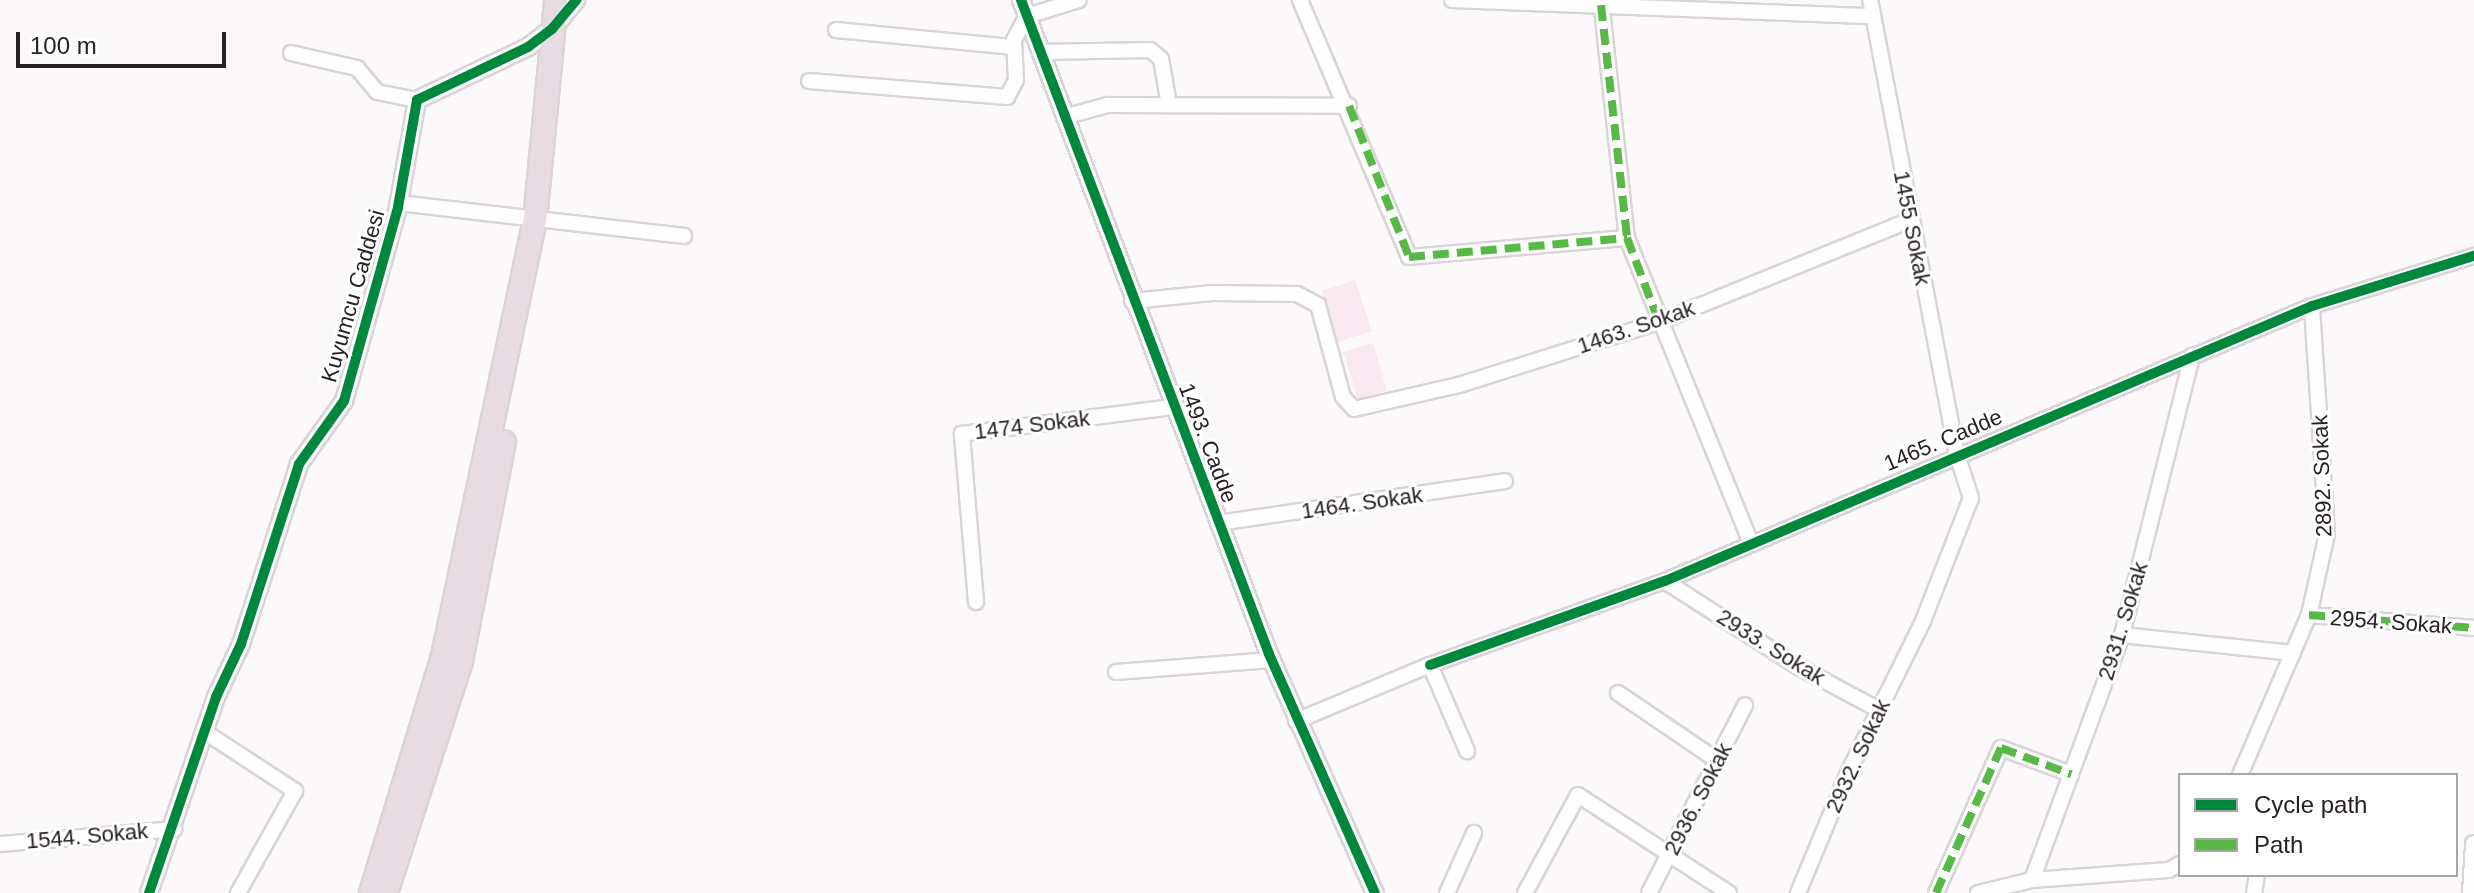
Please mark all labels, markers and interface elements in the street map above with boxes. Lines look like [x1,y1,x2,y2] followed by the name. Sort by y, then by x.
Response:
[20,16,230,66] scale bar
[30,32,97,59] text: 100 m
[1888,168,1936,288] street label: 1455 Sokak
[316,207,390,385] street label: Kuyumcu Caddesi
[1574,295,1698,359] street label: 1463. Sokak
[1173,379,1243,507] street label: 1493. Cadde
[1880,403,2006,477] street label: 1465. Cadde
[973,405,1091,445] street label: 1474 Sokak
[2307,414,2337,538] street label: 2892. Sokak
[1300,481,1424,525] street label: 1464. Sokak
[2092,559,2154,683] street label: 2931. Sokak
[1712,603,1830,691] street label: 2933. Sokak
[2329,605,2453,639] street label: 2954. Sokak
[1820,695,1896,817] street label: 2932. Sokak
[1658,739,1738,859] street label: 2936. Sokak
[2178,773,2458,877] legend
[2254,791,2367,818] text: Cycle path
[25,818,149,854] street label: 1544. Sokak
[2254,831,2303,858] text: Path

